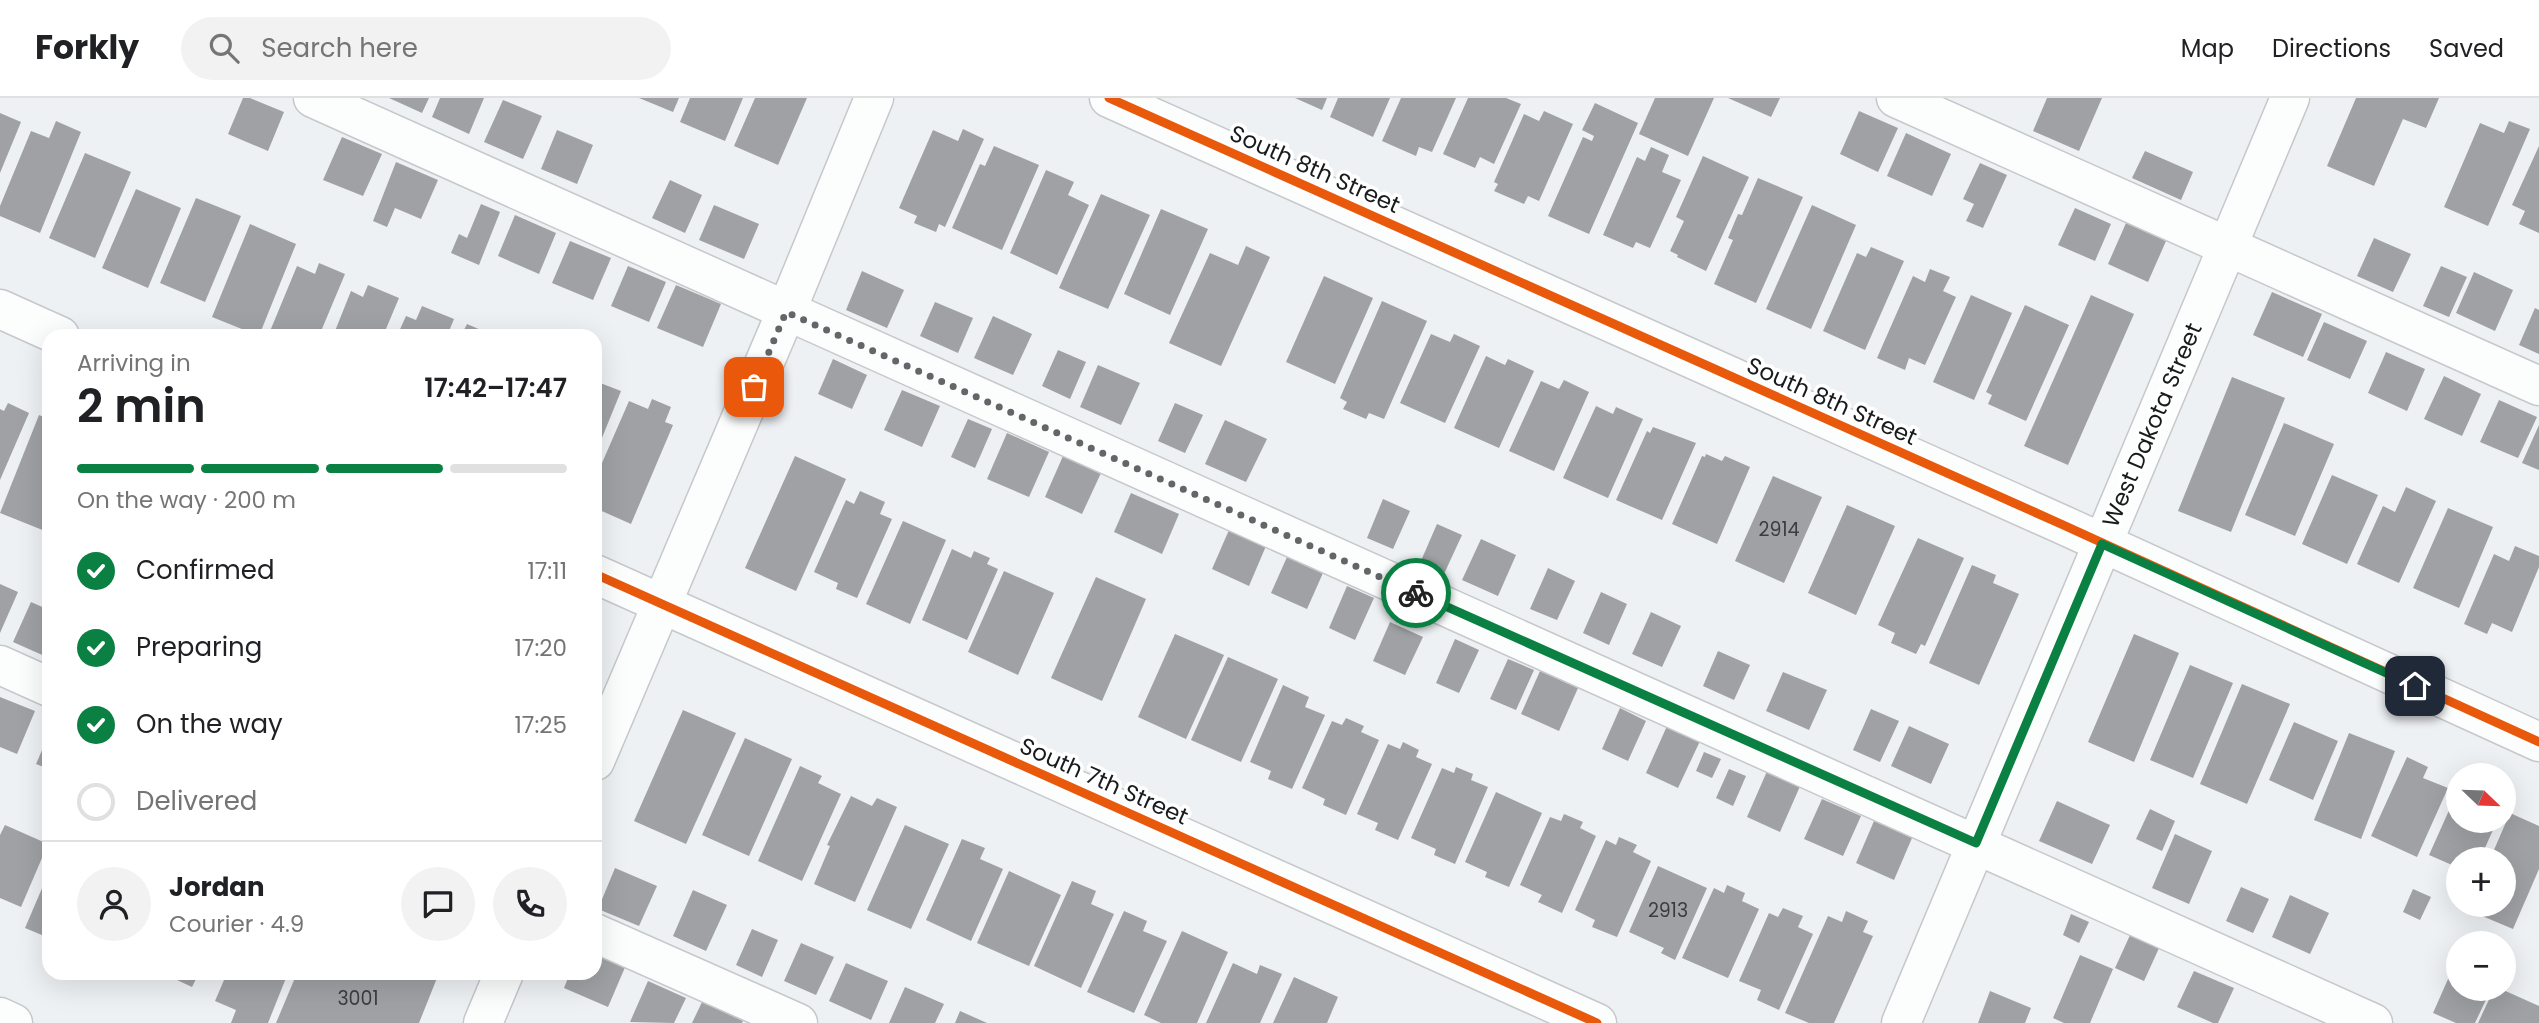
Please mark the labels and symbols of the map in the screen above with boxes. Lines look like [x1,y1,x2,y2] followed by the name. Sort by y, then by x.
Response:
[1225,117,1405,221] street label: South 8th Street
[2094,318,2210,532] street label: West Dakota Street
[1742,349,1922,453] street label: South 8th Street
[724,357,784,417] pin
[1759,516,1800,543] house number: 2914
[1381,558,1451,628] courier
[2385,656,2445,716] pin
[1015,730,1193,832] street label: South 7th Street
[2446,763,2516,833] north arrow
[1648,897,1688,924] house number: 2913
[337,985,379,1012] house number: 3001

